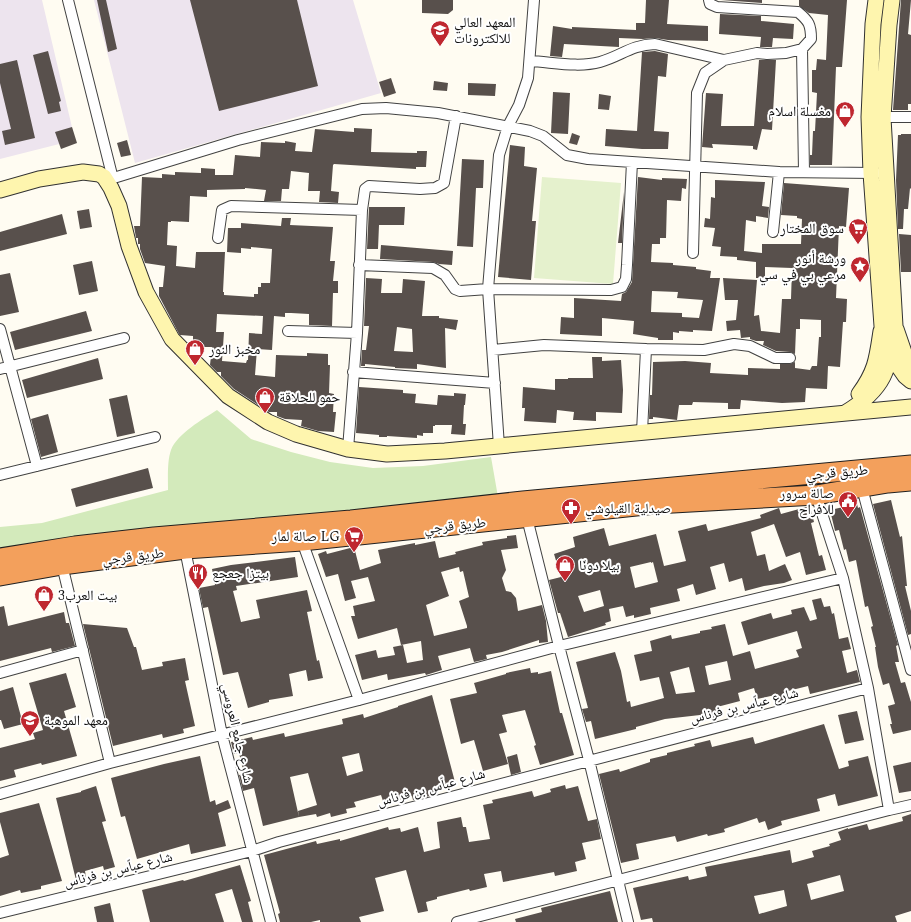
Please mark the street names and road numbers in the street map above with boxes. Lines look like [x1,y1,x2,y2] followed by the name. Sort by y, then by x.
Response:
[805,459,869,486] street label: طريق قرجي
[423,512,487,540] street label: طريق قرجي
[101,542,165,571] street label: طريق قرجي
[215,681,259,785] street label: شارع جامع العروسي
[688,682,801,729] street label: شارع عباّس بن فرناس
[375,763,488,812] street label: شارع عباّس بن فرناس
[62,846,175,893] street label: شارع عباّس بن فرناس

